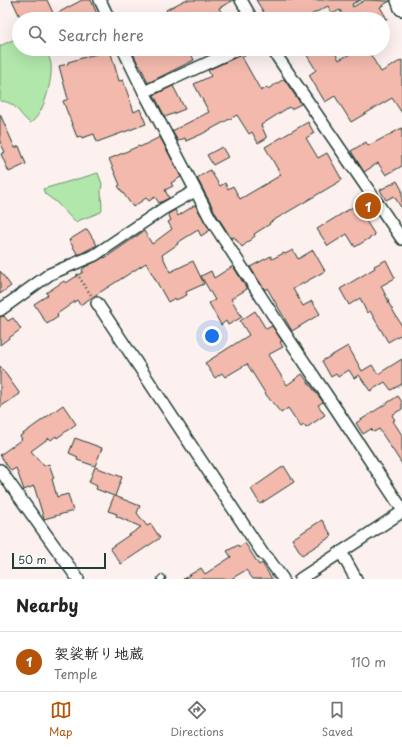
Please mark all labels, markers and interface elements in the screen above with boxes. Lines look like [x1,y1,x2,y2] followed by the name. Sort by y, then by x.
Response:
[12,12,390,56] search box
[26,23,48,45] icon: search
[58,23,144,46] text: Search here
[355,191,381,221] pin: 1
[202,326,222,346] your location
[12,551,106,570] scale bar
[18,551,47,568] text: 50 m
[16,592,78,618] text: Nearby
[54,641,144,664] text: 袈裟斬り地蔵
[26,652,32,671] text: 1
[351,652,386,671] text: 110 m
[54,664,97,683] text: Temple
[49,699,72,740] tab: Map
[170,699,224,740] tab: Directions
[322,699,353,740] tab: Saved

